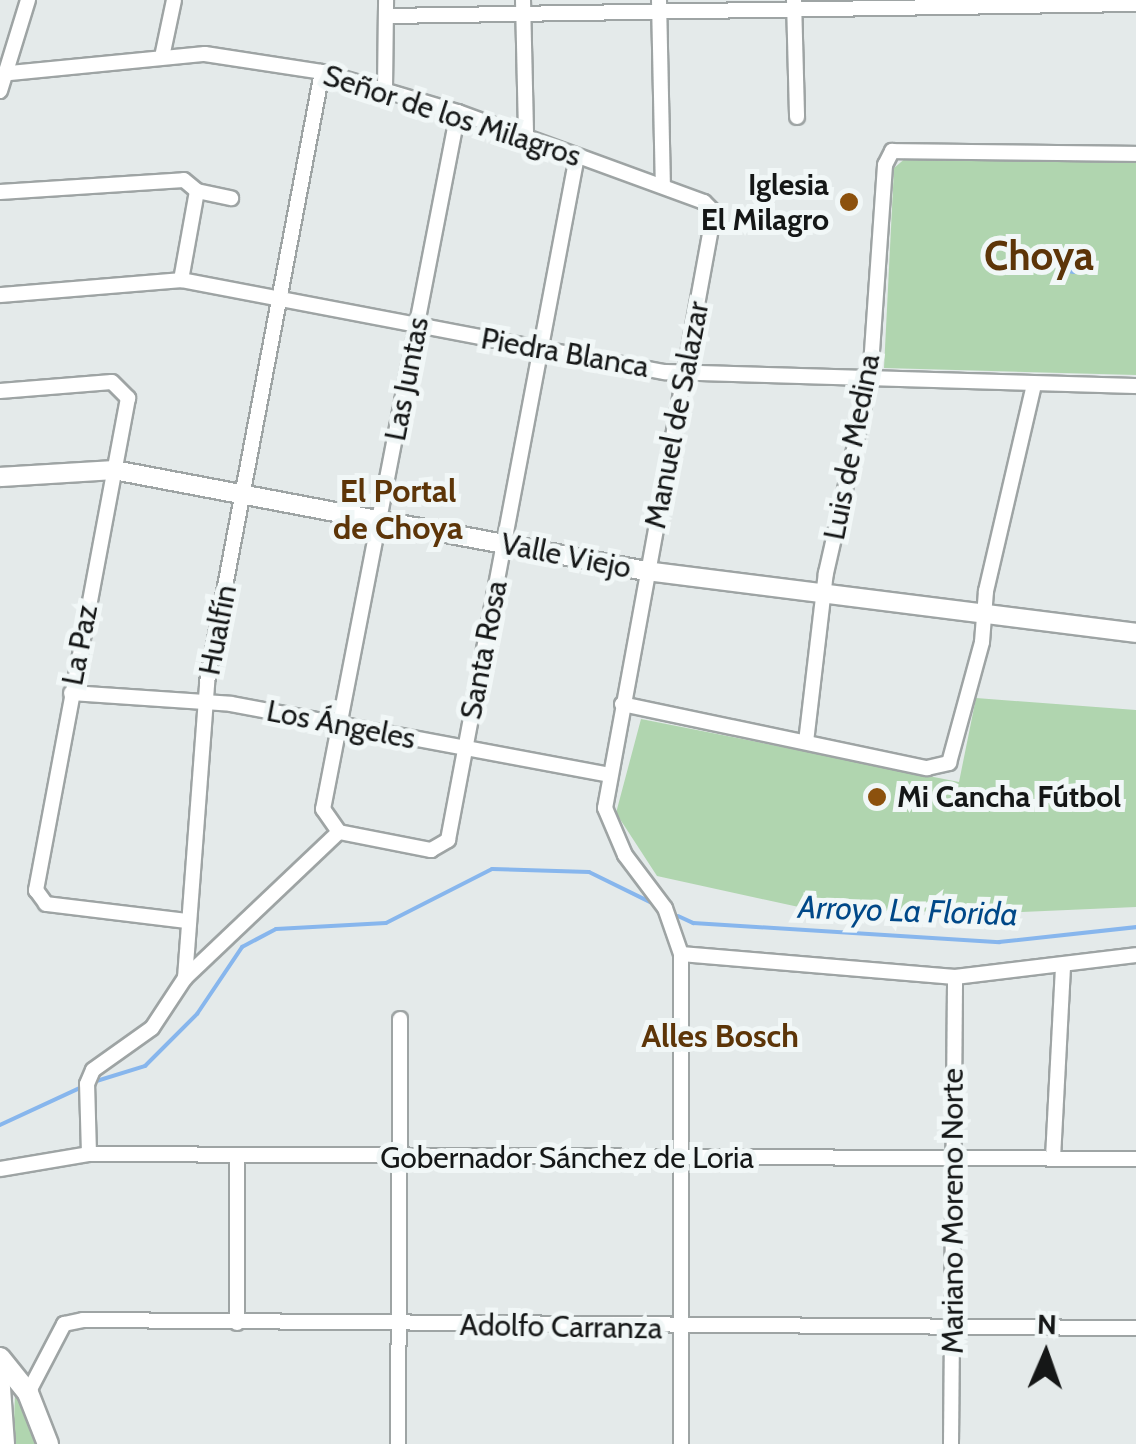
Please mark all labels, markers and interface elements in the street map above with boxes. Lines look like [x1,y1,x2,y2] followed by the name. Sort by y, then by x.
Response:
[319,57,585,175] street label: Señor de los Milagros
[701,167,829,238] place label: Iglesia El Milagro
[838,191,860,213] marker: Iglesia El Milagro
[984,232,1094,280] district label: Choya
[637,298,717,532] street label: Manuel de Salazar
[377,314,437,444] street label: Las Juntas
[478,321,652,385] street label: Piedra Blanca
[816,351,888,543] street label: Luis de Medina
[333,473,463,548] district label: El Portal de Choya
[498,526,634,586] street label: Valle Viejo
[453,578,515,722] street label: Santa Rosa
[192,582,244,678] street label: Hualfín
[55,602,105,688] street label: La Paz
[264,693,418,757] street label: Los Ángeles
[897,779,1121,815] place label: Mi Cancha Fútbol
[866,786,888,808] marker: Mi Cancha Fútbol
[797,888,1019,934] water label: Arroyo La Florida
[641,1017,799,1055] district label: Alles Bosch
[935,1068,971,1354] street label: Mariano Moreno Norte
[380,1140,754,1176] street label: Gobernador Sánchez de Loria
[996,1304,1096,1404] north arrow
[459,1307,663,1347] street label: Adolfo Carranza
[1037,1307,1058,1341] text: N

